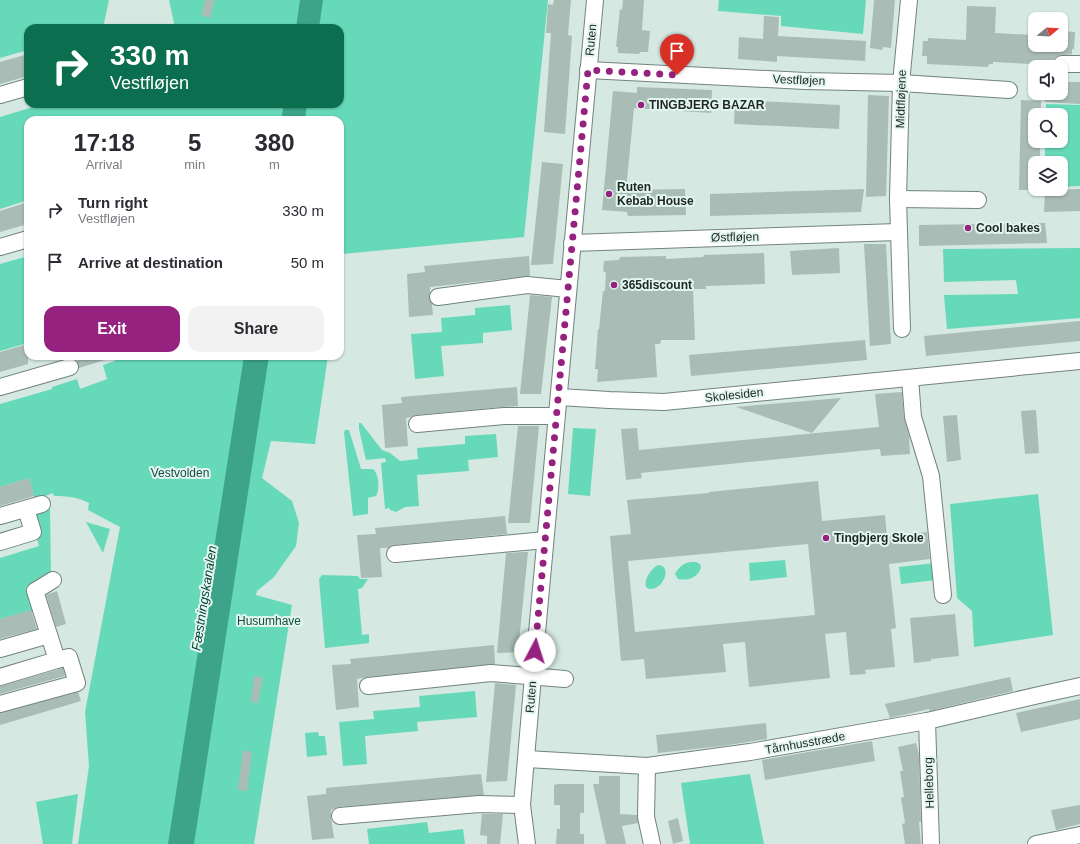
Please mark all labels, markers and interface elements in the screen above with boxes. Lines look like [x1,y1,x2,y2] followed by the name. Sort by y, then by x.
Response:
[1028,12,1068,52] north arrow
[1028,12,1068,196] map controls
[583,23,599,57] street label: Ruten
[660,34,694,75] pin
[44,40,96,92] icon: right
[110,40,189,71] text: 330 m
[666,40,688,62] icon: arrive
[1028,60,1068,100] button: sound
[893,69,909,129] street label: Midtfløjene
[772,72,826,88] street label: Vestfløjen
[110,73,189,93] text: Vestfløjen
[649,98,765,112] place label: TINGBJERG BAZAR
[636,100,646,110] marker: TINGBJERG BAZAR
[1028,108,1068,148] button: search
[73,129,135,156] text: 17:18
[188,129,201,156] text: 5
[255,129,295,156] text: 380
[1028,156,1068,196] button: layers
[86,157,123,172] text: Arrival
[184,157,205,172] text: min
[269,157,280,172] text: m
[617,180,694,208] place label: Ruten Kebab House
[604,189,614,199] marker: Ruten Kebab House
[78,194,148,211] text: Turn right
[44,199,66,221] icon: right
[282,202,324,219] text: 330 m
[78,211,135,226] text: Vestfløjen
[976,221,1040,235] place label: Cool bakes
[963,223,973,233] marker: Cool bakes
[711,230,759,244] street label: Østfløjen
[44,251,66,273] icon: arrive
[78,254,223,271] text: Arrive at destination
[291,254,324,271] text: 50 m
[622,278,692,292] place label: 365discount
[609,280,619,290] marker: 365discount
[44,306,180,352] button: Exit
[188,306,324,352] button: Share
[704,385,764,405] street label: Skolesiden
[151,466,209,480] park label: Vestvolden
[834,531,924,545] place label: Tingbjerg Skole
[821,533,831,543] marker: Tingbjerg Skole
[188,544,220,652] water label: Fæstningskanalen
[237,614,301,628] park label: Husumhave
[514,630,556,672] position arrow
[523,681,539,713] street label: Ruten
[764,729,847,757] street label: Tårnhusstræde
[921,757,937,809] street label: Helleborg

